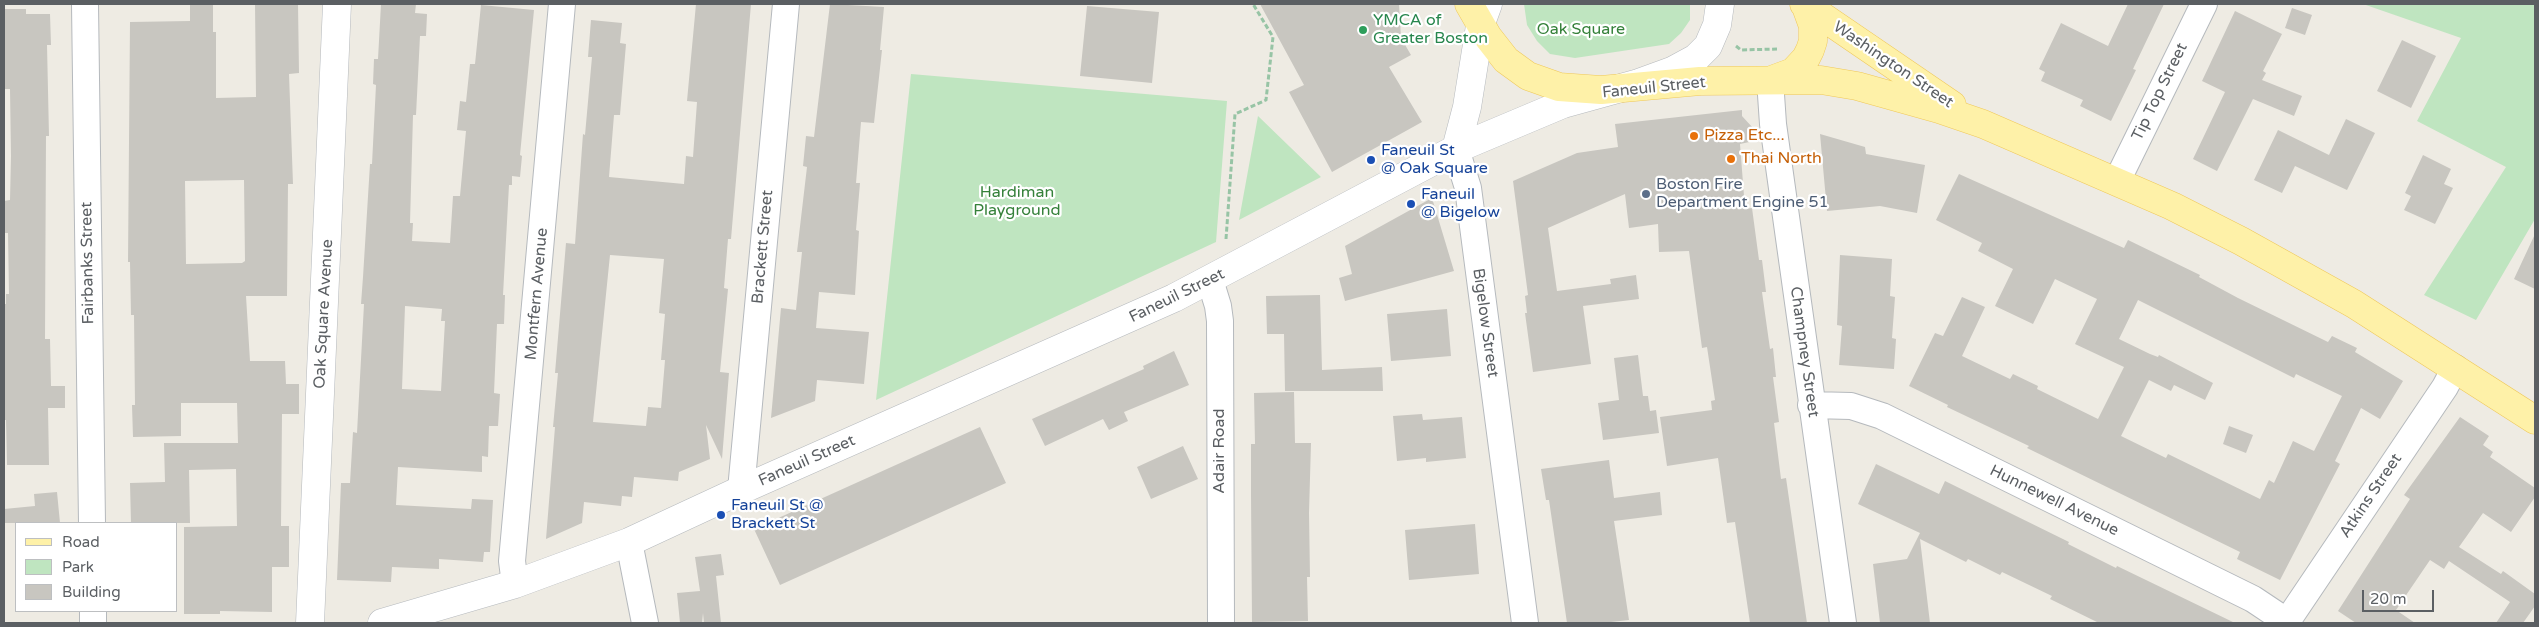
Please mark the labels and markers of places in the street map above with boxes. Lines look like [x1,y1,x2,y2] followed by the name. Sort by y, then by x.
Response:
[1373,11,1488,49] place label: YMCA of Greater Boston
[1357,24,1369,36] marker: YMCA of Greater Boston
[1704,126,1785,146] place label: Pizza Etc...
[1688,130,1700,142] marker: Pizza Etc...
[1381,141,1488,179] place label: Faneuil St @ Oak Square
[1741,149,1822,169] place label: Thai North
[1725,153,1737,165] marker: Thai North
[1365,154,1377,166] marker: Faneuil St @ Oak Square
[1656,175,1829,213] place label: Boston Fire Department Engine 51
[1421,185,1500,223] place label: Faneuil @ Bigelow
[1640,188,1652,200] marker: Boston Fire Department Engine 51
[1405,198,1417,210] marker: Faneuil @ Bigelow
[731,496,823,534] place label: Faneuil St @ Brackett St
[715,509,727,521] marker: Faneuil St @ Brackett St

